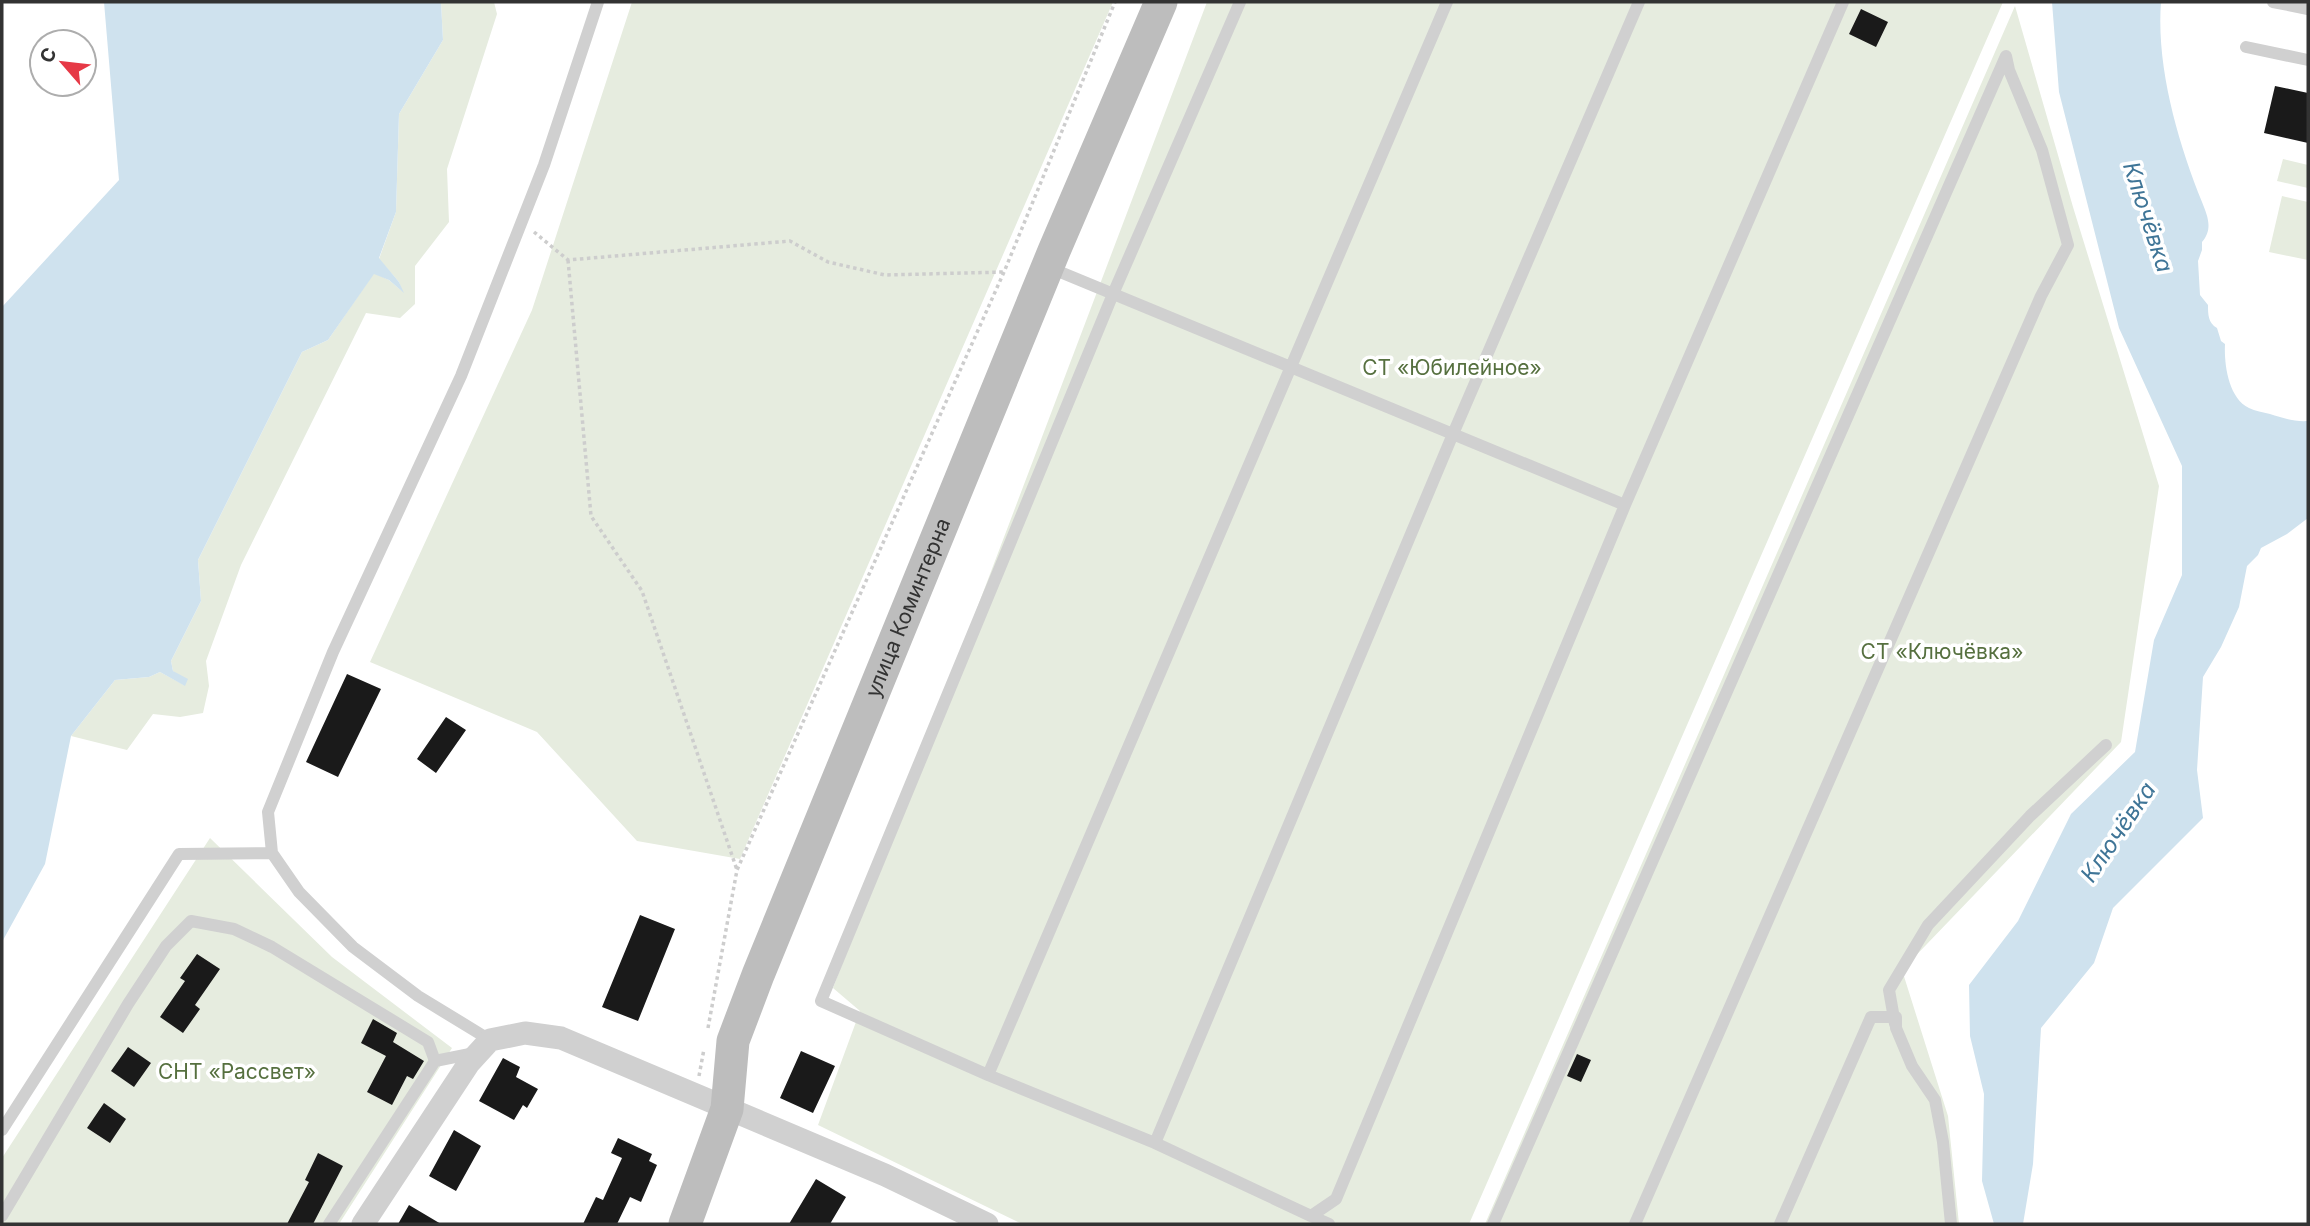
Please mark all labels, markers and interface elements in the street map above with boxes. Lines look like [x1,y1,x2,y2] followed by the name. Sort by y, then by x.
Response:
[28,28,98,98] north arrow
[35,44,62,67] text: С
[2117,158,2179,276] water label: Ключёвка
[1362,355,1542,380] park label: СТ «Юбилейное»
[860,514,955,701] street label: улица Коминтерна
[1861,639,2023,664] park label: СТ «Ключёвка»
[2074,777,2162,887] water label: Ключёвка
[158,1059,316,1084] park label: СНТ «Рассвет»

